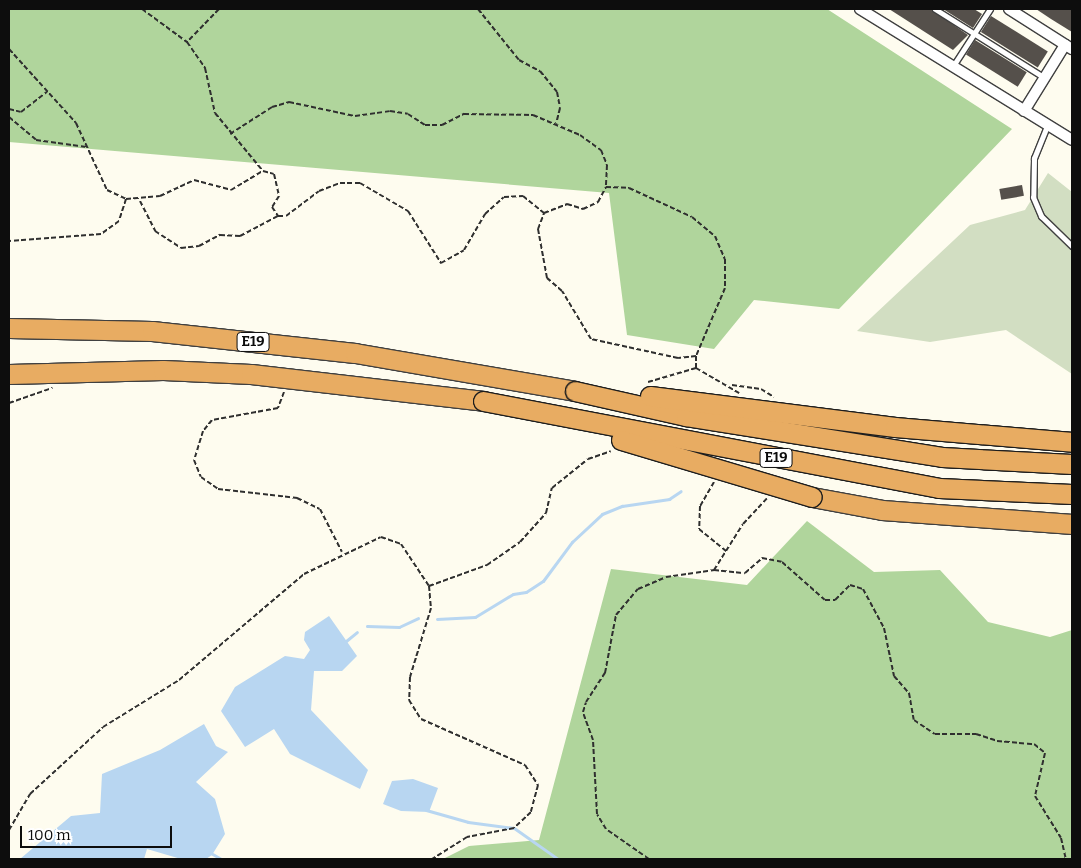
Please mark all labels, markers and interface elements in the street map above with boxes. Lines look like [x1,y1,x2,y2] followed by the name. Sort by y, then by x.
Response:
[236,331,270,354] road number: E19
[758,446,794,469] road number: E19
[22,816,175,848] scale bar
[28,826,71,844] text: 100 m

